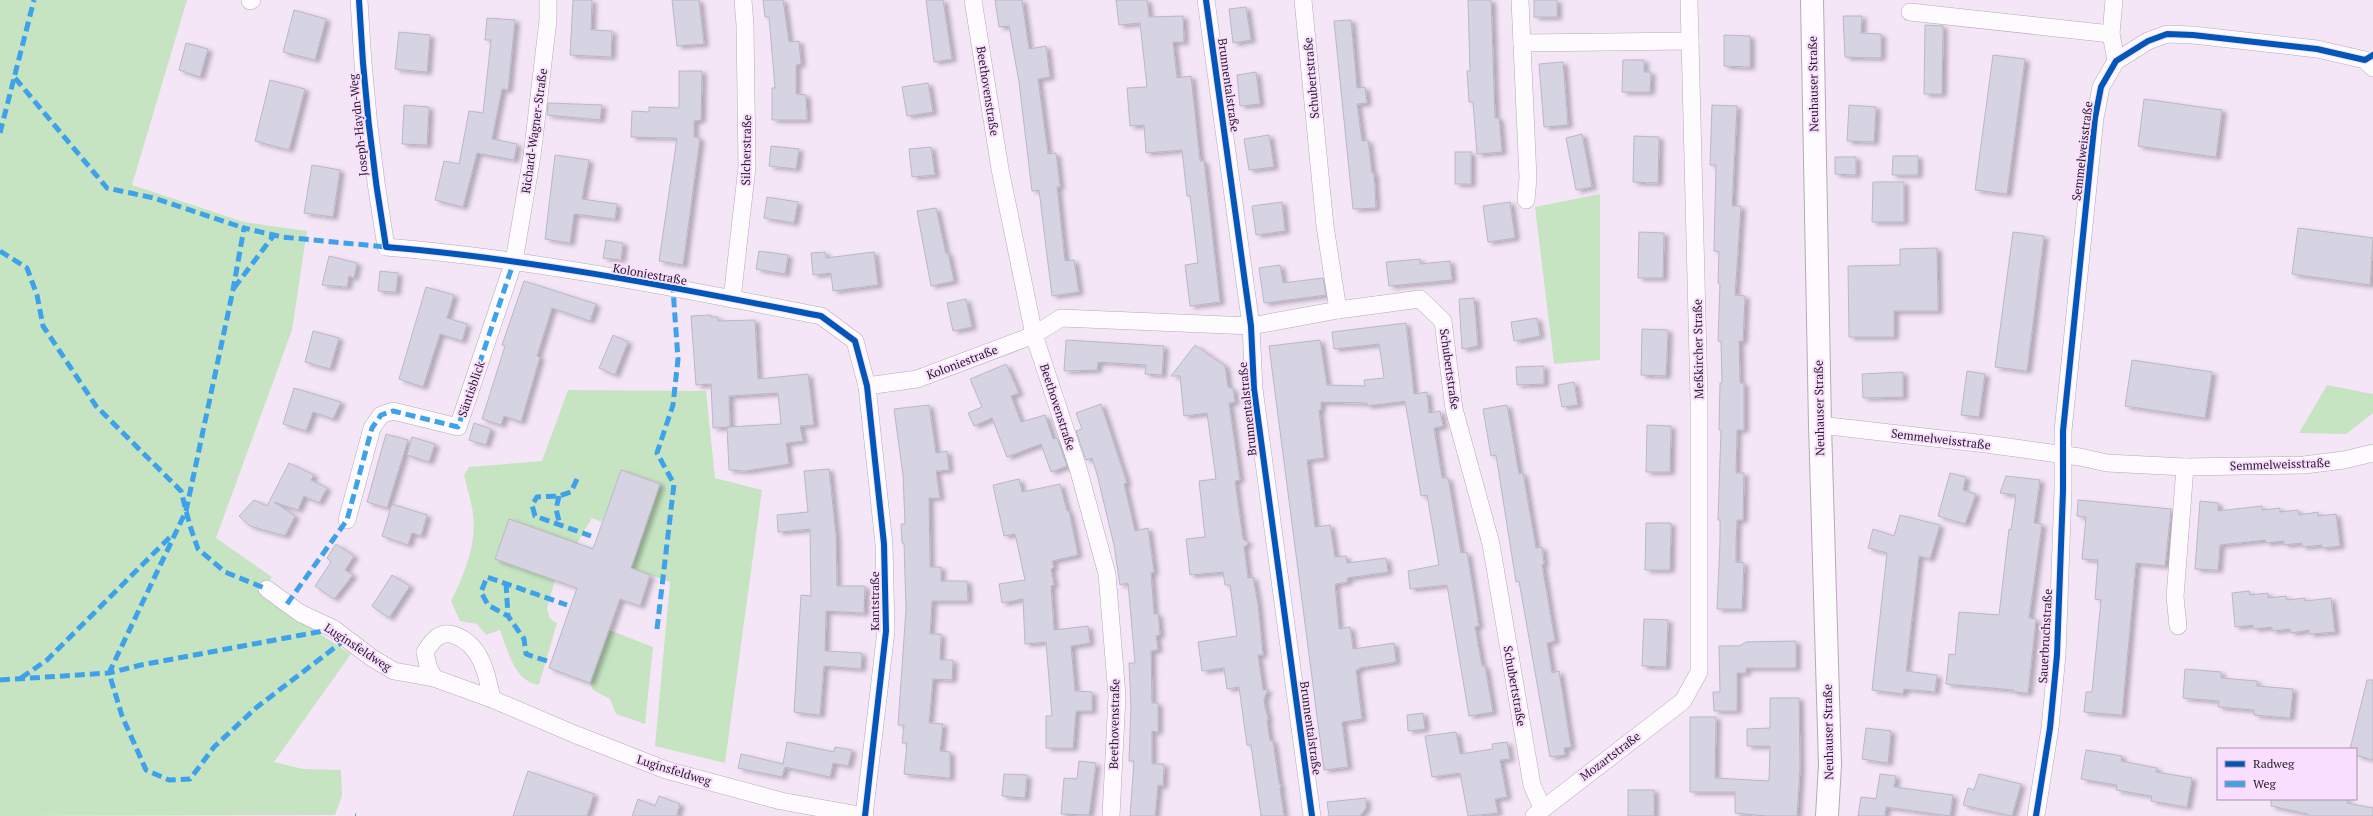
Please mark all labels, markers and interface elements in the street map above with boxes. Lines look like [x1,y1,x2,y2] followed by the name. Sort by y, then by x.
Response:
[1805,36,1821,132] street label: Neuhauser Straße
[1215,37,1243,133] street label: Brunnentalstraße
[1300,37,1322,119] street label: Schubertstraße
[974,45,1002,137] street label: Beethovenstraße
[518,67,550,195] street label: Richard-Wagner-Straße
[345,72,371,177] street label: Joseph-Haydn-Weg
[2068,100,2096,202] street label: Semmelweisstraße
[738,114,754,186] street label: Silcherstraße
[612,260,688,288] street label: Koloniestraße
[1690,299,1706,399] street label: Meßkircher Straße
[1437,328,1463,410] street label: Schubertstraße
[924,342,1000,382] street label: Koloniestraße
[454,358,488,419] street label: Säntisblick
[1811,360,1827,456] street label: Neuhauser Straße
[1235,361,1259,457] street label: Brunnentalstraße
[1037,362,1079,452] street label: Beethovenstraße
[1890,425,1992,453] street label: Semmelweisstraße
[2230,455,2330,473] street label: Semmelweisstraße
[867,571,882,631] street label: Kantstraße
[2035,588,2055,684] street label: Sauerbruchstraße
[322,620,395,675] street label: Luginsfeldweg
[1501,645,1529,727] street label: Schubertstraße
[1106,679,1122,769] street label: Beethovenstraße
[1297,680,1325,776] street label: Brunnentalstraße
[1820,684,1836,780] street label: Neuhauser Straße
[1577,728,1643,784] street label: Mozartstraße
[2217,748,2357,800] legend
[635,752,714,789] street label: Luginsfeldweg
[2253,756,2295,771] text: Radweg
[2253,776,2276,791] text: Weg

